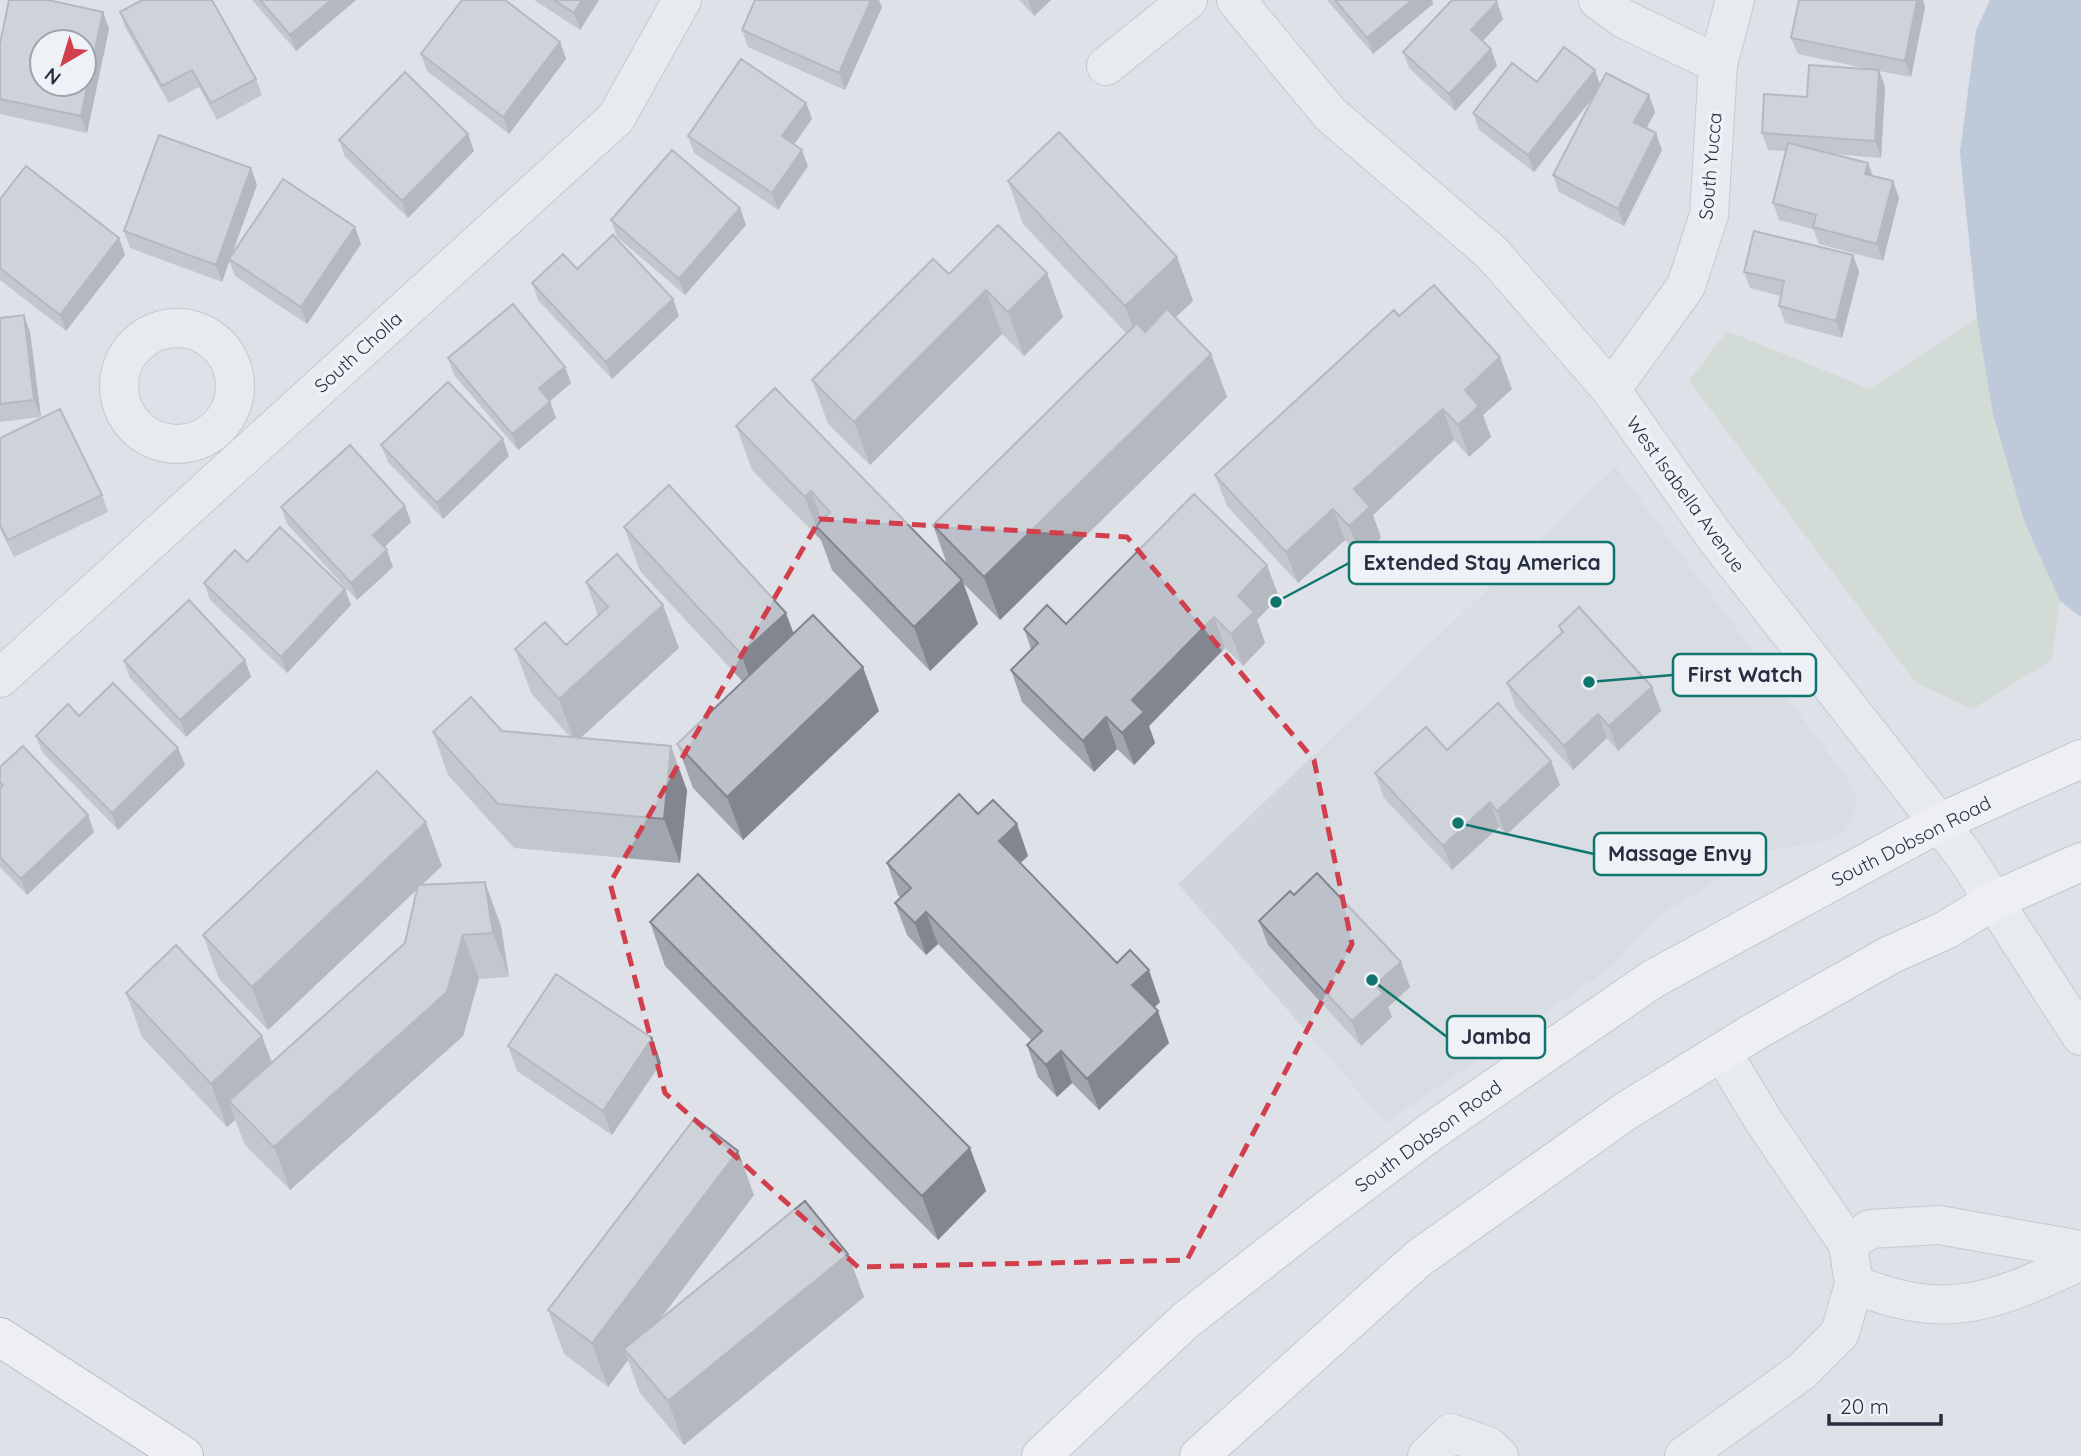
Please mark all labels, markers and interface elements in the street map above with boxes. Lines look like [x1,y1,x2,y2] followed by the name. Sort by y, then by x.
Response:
[28,28,98,98] north arrow
[40,63,65,90] text: N
[1693,111,1727,221] street label: South Yucca
[309,306,407,398] street label: South Cholla
[1621,411,1751,577] street label: West Isabella Avenue
[1349,542,1614,584] callout: Extended Stay America
[1363,549,1601,575] text: Extended Stay America
[1673,654,1816,696] callout: First Watch
[1688,661,1802,687] text: First Watch
[1827,790,1995,892] street label: South Dobson Road
[1594,833,1766,875] callout: Massage Envy
[1608,840,1752,866] text: Massage Envy
[1447,1016,1545,1058] callout: Jamba
[1461,1023,1531,1049] text: Jamba
[1350,1075,1506,1197] street label: South Dobson Road
[1829,1382,1941,1426] scale bar
[1840,1393,1889,1419] text: 20 m

